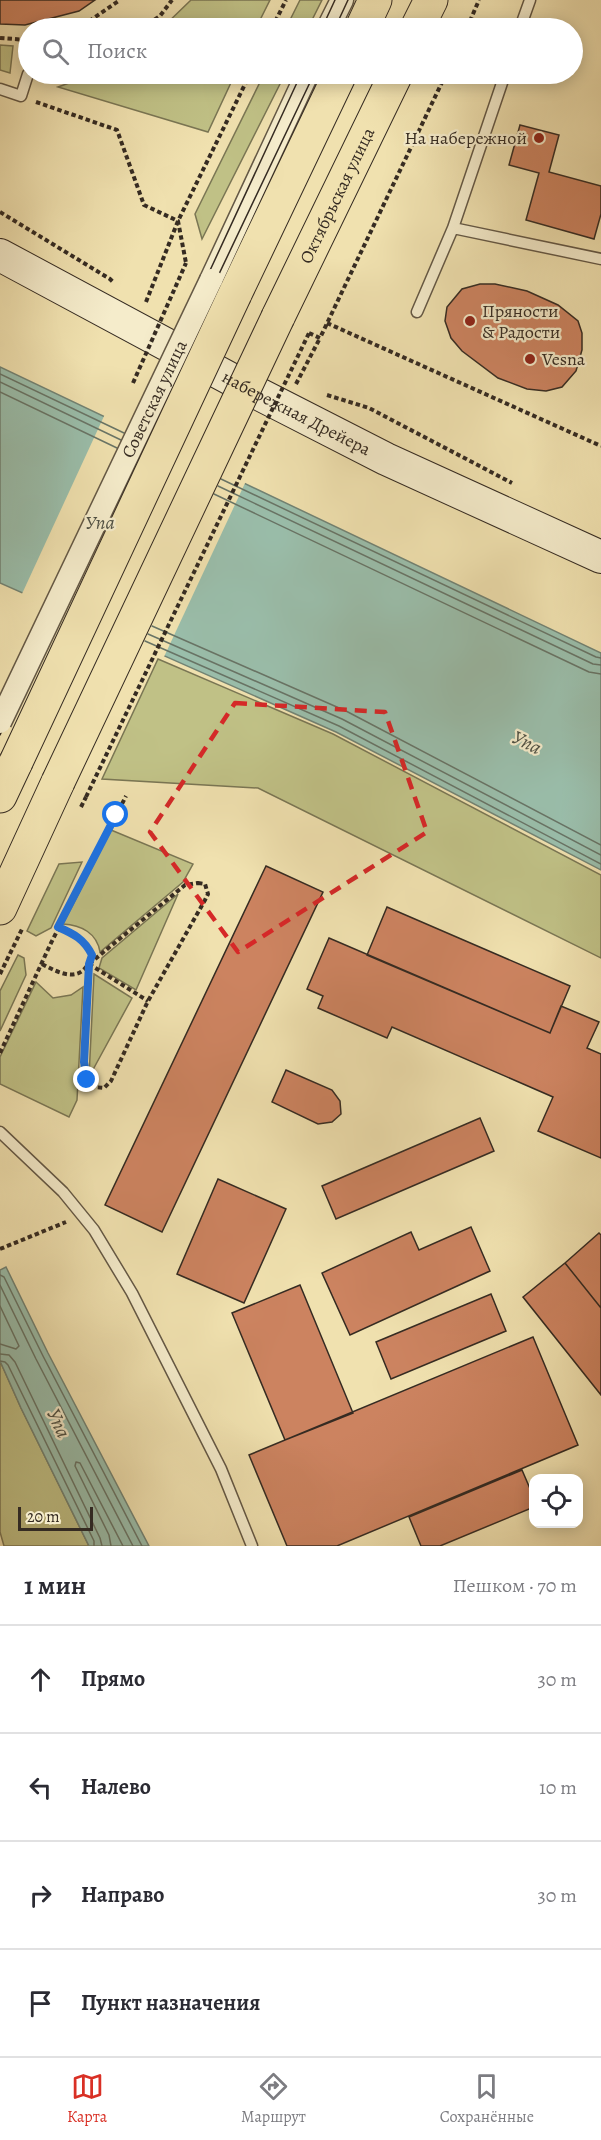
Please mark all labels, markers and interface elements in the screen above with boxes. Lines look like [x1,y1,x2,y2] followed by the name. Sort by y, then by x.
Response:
[18,18,583,84] search box
[39,35,72,68] icon: search
[87,36,147,66] text: Поиск
[294,123,381,268] street label: Октябрьская улица
[405,126,527,150] place label: На набережной
[532,131,546,145] marker: На набережной
[482,299,560,344] place label: Пряности & Радости
[463,314,477,328] marker: Пряности & Радости
[116,335,193,462] street label: Советская улица
[541,347,586,371] place label: Vesna
[523,352,537,366] marker: Vesna
[218,365,376,462] street label: набережная Дрейера
[85,509,115,536] water label: Упа
[508,724,546,761] water label: Упа
[102,801,128,827] route start
[73,1066,99,1092] route end
[40,1404,77,1442] water label: Упа
[529,1474,583,1528] map controls
[529,1474,583,1528] button: locate
[18,1504,93,1532] scale bar
[27,1506,60,1528] text: 20 m
[24,1568,86,1603] text: 1 мин
[453,1572,577,1599] text: Пешком · 70 m
[24,1663,57,1696] icon: ahead
[81,1664,145,1694] text: Прямо
[537,1666,577,1693] text: 30 m
[24,1771,57,1804] icon: left
[81,1772,151,1802] text: Налево
[539,1774,577,1801] text: 10 m
[24,1879,57,1912] icon: right
[81,1880,164,1910] text: Направо
[537,1882,577,1909] text: 30 m
[24,1987,57,2020] icon: arrive
[81,1988,260,2018] text: Пункт назначения
[67,2070,107,2128] tab: Карта
[241,2070,306,2128] tab: Маршрут
[440,2070,534,2128] tab: Сохранённые

